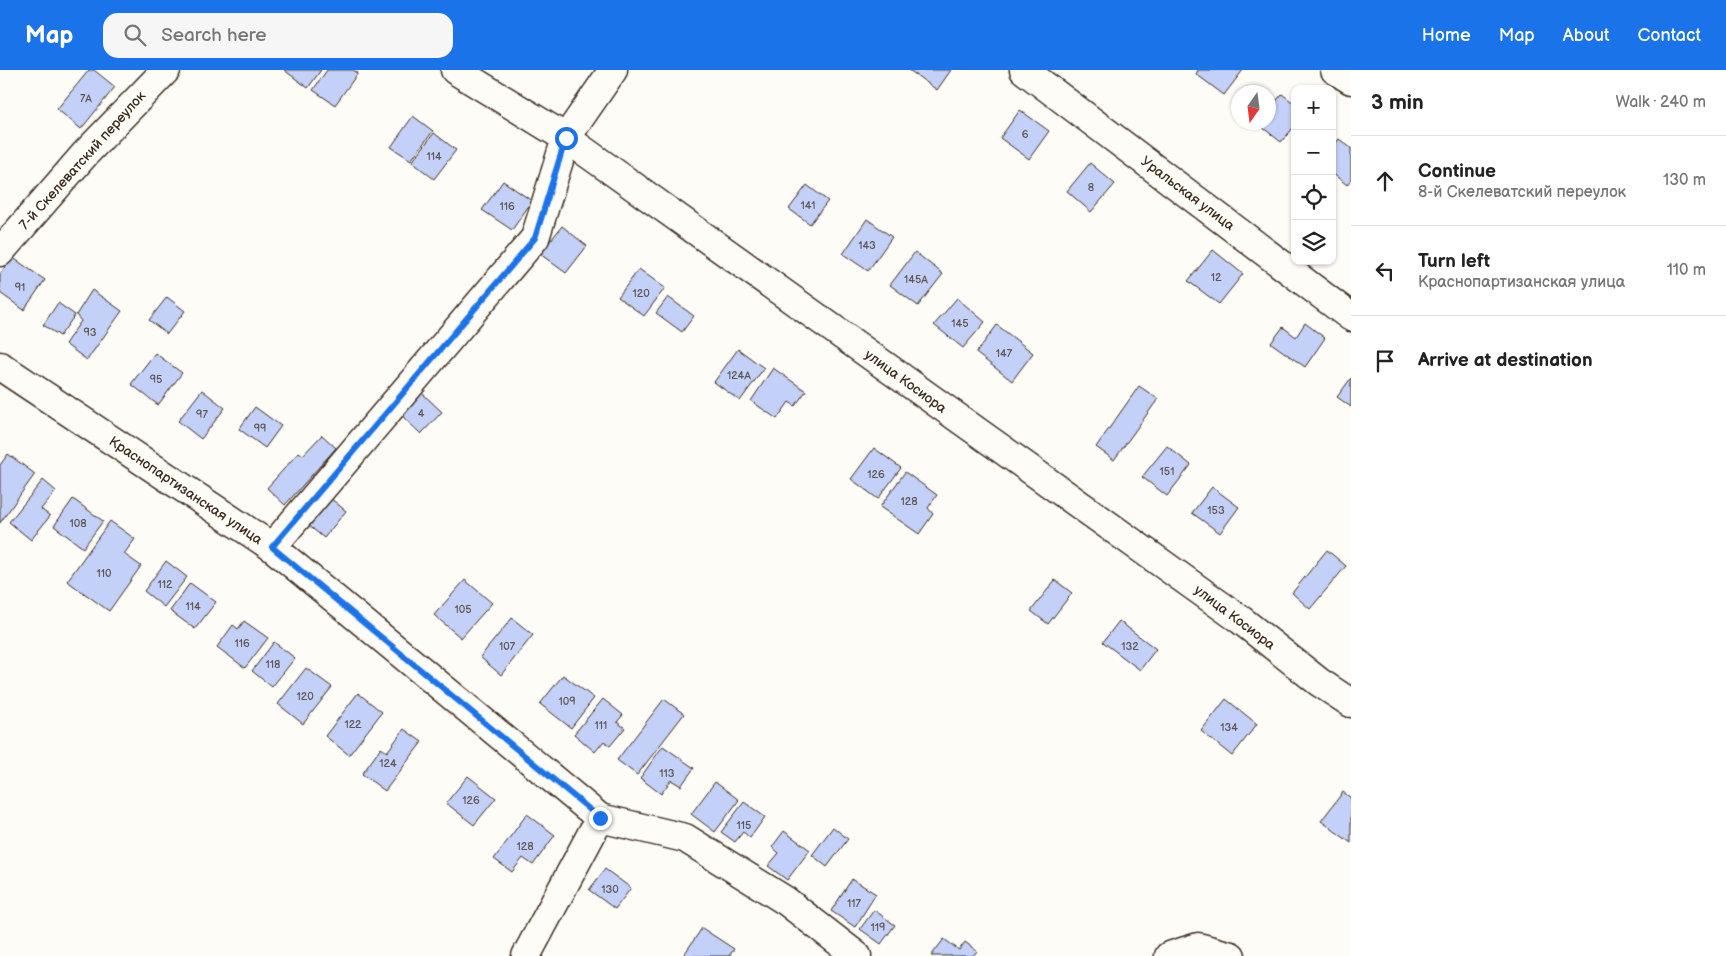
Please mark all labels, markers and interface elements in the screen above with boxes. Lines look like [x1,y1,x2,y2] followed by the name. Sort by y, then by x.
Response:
[103,13,453,58] search box
[25,21,73,50] text: Map
[121,21,149,49] icon: search
[161,24,267,47] text: Search here
[1422,25,1471,46] text: Home
[1499,25,1535,46] text: Map
[1563,25,1610,46] text: About
[1638,25,1701,46] text: Contact
[1231,85,1276,130] north arrow
[1291,85,1336,265] map controls
[1291,85,1336,130] button: +
[16,87,150,233] street label: 7-й Скелеватский переулок
[1371,90,1424,115] text: 3 min
[80,92,92,105] house number: 7А
[1616,93,1706,112] text: Walk · 240 m
[555,127,578,150] route start
[1022,128,1029,141] house number: 6
[1291,130,1336,175] button: −
[426,150,442,163] house number: 114
[1138,153,1238,235] street label: Уральская улица
[1418,160,1496,183] text: Continue
[1371,167,1399,195] icon: ahead
[1663,171,1706,190] text: 130 m
[1291,175,1336,220] button: locate
[1088,181,1094,194] house number: 8
[1418,183,1626,202] text: 8-й Скелеватский переулок
[800,199,816,212] house number: 141
[499,200,515,213] house number: 116
[1291,220,1336,265] button: layers
[858,239,876,252] house number: 143
[1418,250,1490,273] text: Turn left
[1371,257,1399,285] icon: left
[1667,261,1706,280] text: 110 m
[1211,271,1222,284] house number: 12
[904,273,928,286] house number: 145А
[1418,273,1625,292] text: Краснопартизанская улица
[15,281,25,294] house number: 91
[632,287,650,300] house number: 120
[951,317,969,330] house number: 145
[83,326,97,339] house number: 93
[861,346,951,417] street label: улица Косиора
[996,347,1013,360] house number: 147
[1371,347,1399,375] icon: arrive
[1418,349,1593,372] text: Arrive at destination
[727,369,751,382] house number: 124А
[150,373,162,386] house number: 95
[418,407,425,420] house number: 4
[196,408,208,421] house number: 97
[254,422,266,435] house number: 99
[106,433,266,549] street label: Краснопартизанская улица
[1160,465,1174,478] house number: 151
[867,468,885,481] house number: 126
[900,495,918,508] house number: 128
[1207,504,1225,517] house number: 153
[69,517,87,530] house number: 108
[97,567,112,580] house number: 110
[157,578,173,591] house number: 112
[1191,581,1279,654] street label: улица Косиора
[185,600,201,613] house number: 114
[454,603,472,616] house number: 105
[234,637,250,650] house number: 116
[499,640,516,653] house number: 107
[1121,640,1139,653] house number: 132
[266,658,280,671] house number: 118
[296,690,314,703] house number: 120
[558,695,576,708] house number: 109
[344,718,362,731] house number: 122
[595,719,607,732] house number: 111
[1220,721,1238,734] house number: 134
[379,757,397,770] house number: 124
[659,767,675,780] house number: 113
[462,794,480,807] house number: 126
[589,807,612,830] route end
[737,819,751,832] house number: 115
[516,840,534,853] house number: 128
[601,883,619,896] house number: 130
[847,897,862,910] house number: 117
[871,921,885,934] house number: 119

